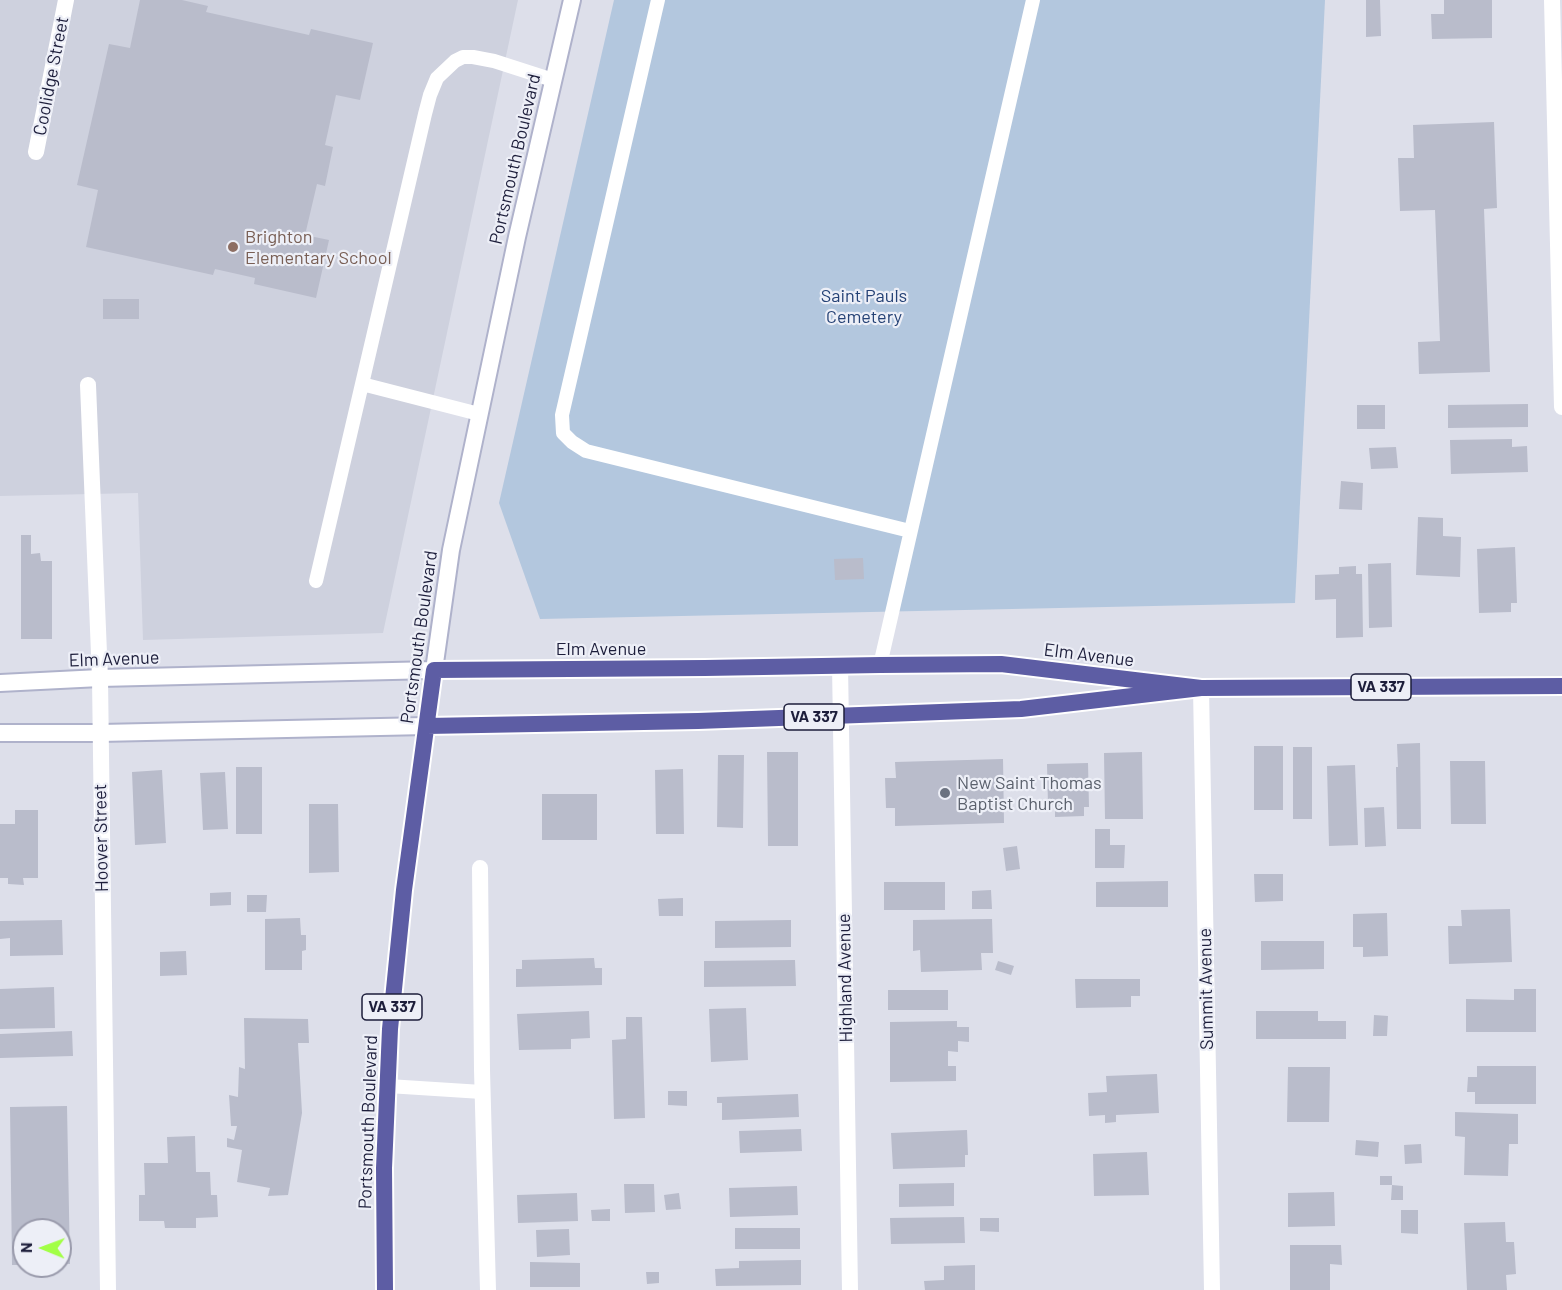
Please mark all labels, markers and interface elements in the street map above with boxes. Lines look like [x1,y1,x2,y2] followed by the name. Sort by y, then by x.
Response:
[29,15,73,137] street label: Coolidge Street
[485,72,545,246] street label: Portsmouth Boulevard
[245,226,392,268] place label: Brighton Elementary School
[226,240,240,254] marker: Brighton Elementary School
[821,285,907,328] park label: Saint Pauls Cemetery
[396,549,442,725] street label: Portsmouth Boulevard
[556,638,646,660] street label: Elm Avenue
[1043,639,1135,671] street label: Elm Avenue
[68,647,160,671] street label: Elm Avenue
[1351,674,1411,700] road number: VA 337
[784,704,844,730] road number: VA 337
[957,772,1102,814] place label: New Saint Thomas Baptist Church
[89,784,113,892] street label: Hoover Street
[938,786,952,800] marker: New Saint Thomas Baptist Church
[833,913,857,1043] street label: Highland Avenue
[1194,928,1218,1050] street label: Summit Avenue
[362,994,422,1020] road number: VA 337
[354,1035,382,1209] street label: Portsmouth Boulevard
[12,1218,72,1278] north arrow
[16,1242,35,1253] text: N

